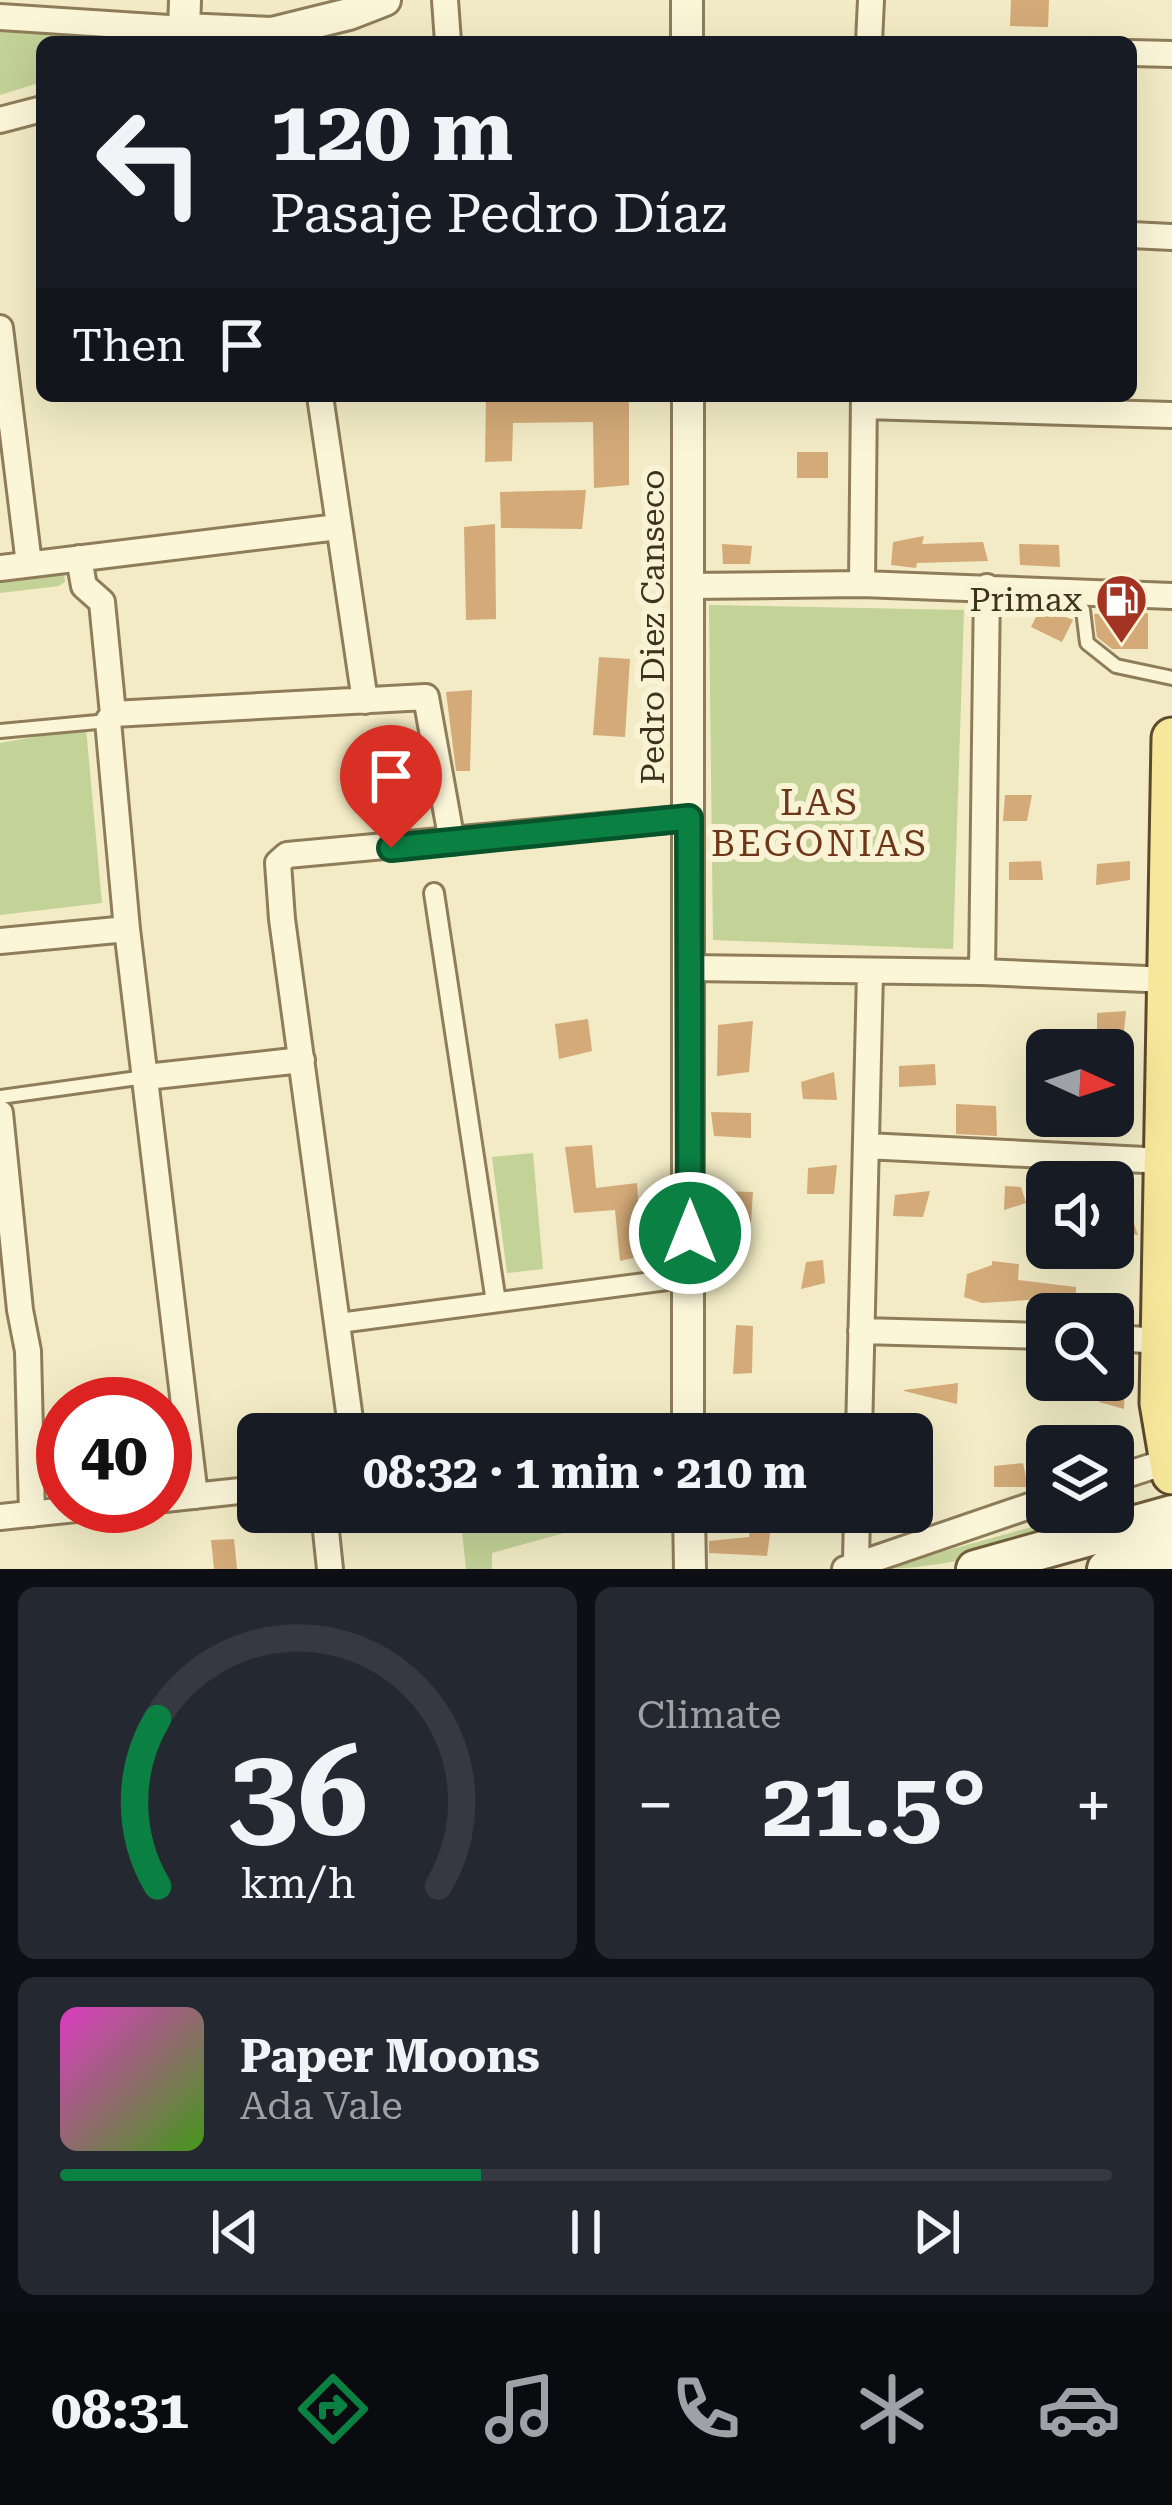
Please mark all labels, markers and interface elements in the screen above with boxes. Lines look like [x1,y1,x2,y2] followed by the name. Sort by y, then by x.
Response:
[270,82,513,180] text: 120 m
[72,84,228,240] icon: left
[270,182,727,245] text: Pasaje Pedro Díaz
[209,312,275,378] icon: arrive
[72,319,185,372] text: Then
[633,470,672,784] street label: Pedro Diez Canseco
[1093,571,1149,645] fuel station icon: Primax
[969,580,1082,619] place label: Primax
[340,725,442,848] pin
[358,743,424,809] icon: arrive
[711,782,929,865] district label: LAS BEGONIAS
[1026,1029,1134,1137] north arrow
[1026,1029,1134,1533] map controls
[1026,1161,1134,1269] button: sound
[627,1170,753,1296] position arrow
[1026,1293,1134,1401] button: search
[36,1377,192,1533] speed limit sign: 40
[1026,1425,1134,1533] button: layers
[363,1446,807,1499] text: 08:32 · 1 min · 210 m
[637,1692,781,1738] text: Climate
[228,1719,367,1865] text: 36
[762,1753,987,1858] text: 21.5°
[637,1767,674,1844] text: −
[1075,1767,1112,1844] text: +
[240,1858,355,1908] text: km/h
[240,2030,540,2083] text: Paper Moons
[240,2083,403,2129] text: Ada Vale
[202,2199,268,2265] icon: previous
[553,2199,619,2265] icon: pause
[904,2199,970,2265] icon: next
[291,2367,375,2451] icon: directions
[478,2367,562,2451] icon: music
[664,2367,748,2451] icon: phone
[850,2367,934,2451] icon: climate
[1037,2367,1121,2451] icon: car
[51,2378,189,2441] text: 08:31

